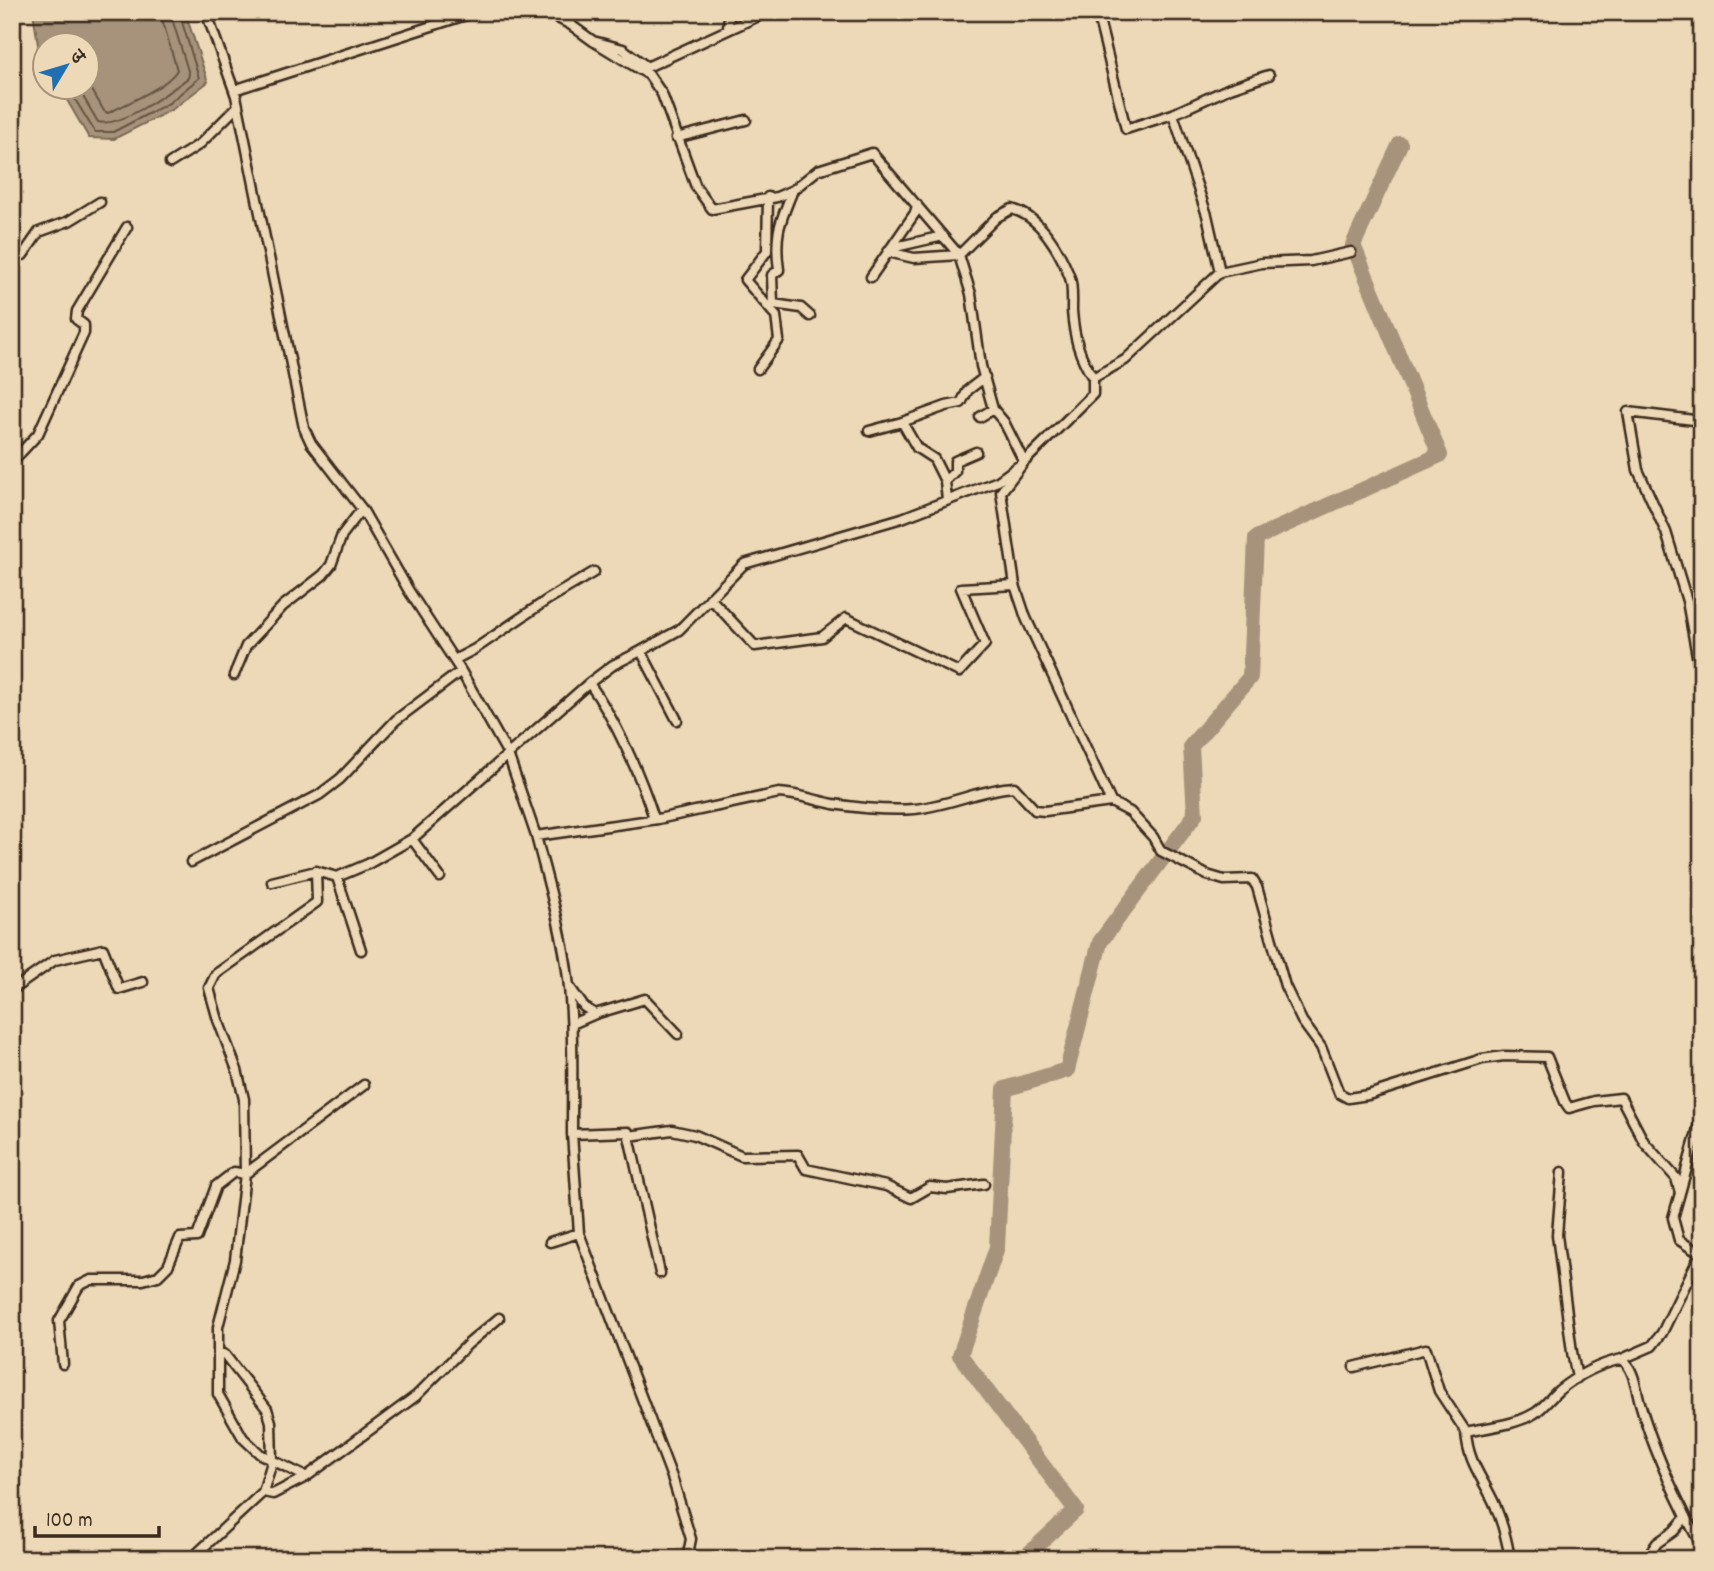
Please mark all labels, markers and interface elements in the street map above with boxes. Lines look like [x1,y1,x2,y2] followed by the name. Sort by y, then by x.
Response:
[32,32,102,102] north arrow
[62,44,91,71] text: उ
[35,1494,159,1538] scale bar
[46,1507,93,1537] text: 100 m

